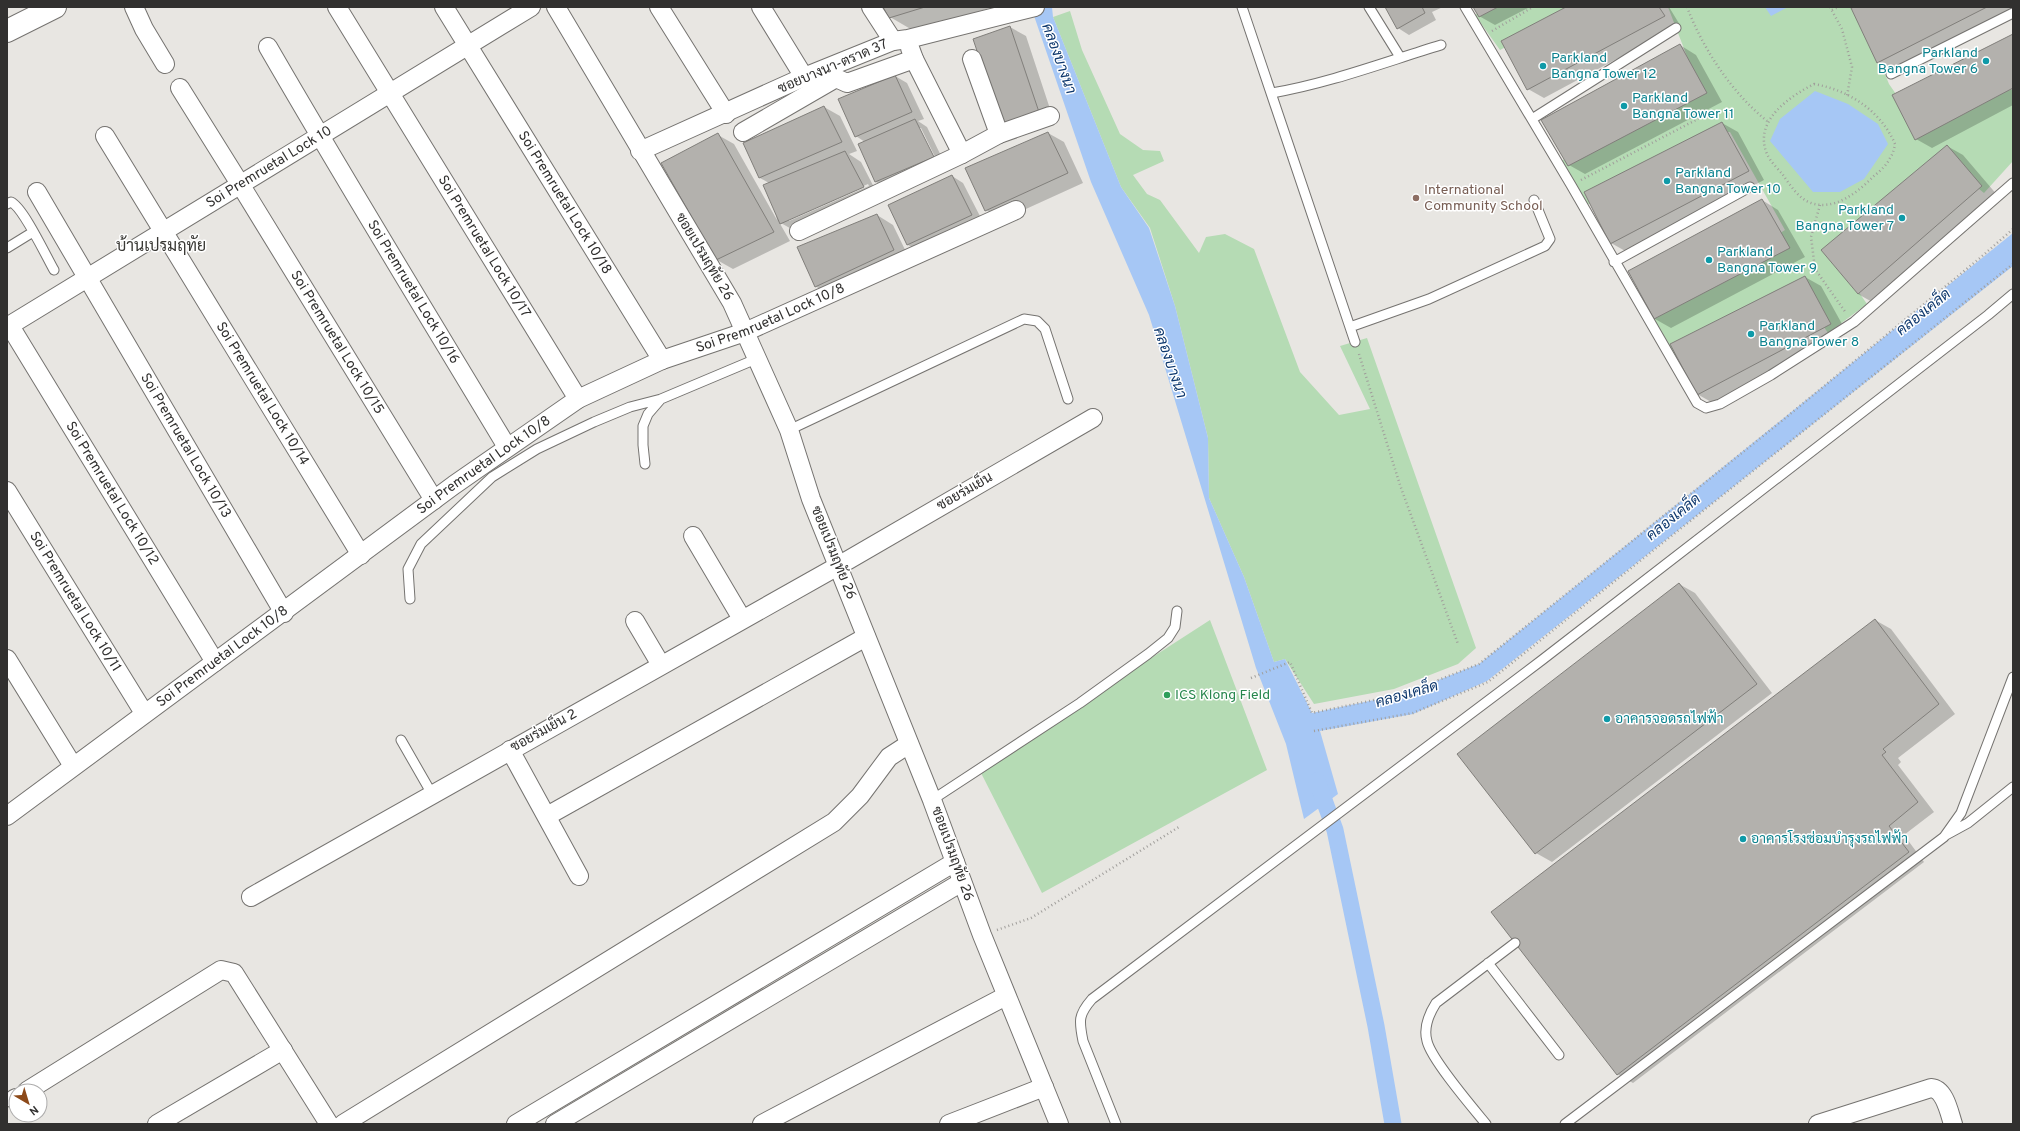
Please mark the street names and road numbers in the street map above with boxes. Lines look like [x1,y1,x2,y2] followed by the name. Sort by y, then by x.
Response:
[776,36,890,98] street label: ซอยบางนา-ตราด 37
[203,122,335,212] street label: Soi Premruetal Lock 10
[514,128,615,277] street label: Soi Premruetal Lock 10/18
[434,172,534,321] street label: Soi Premruetal Lock 10/17
[671,210,737,304] street label: ซอยเปรมฤทัย 26
[364,217,463,367] street label: Soi Premruetal Lock 10/16
[287,268,388,417] street label: Soi Premruetal Lock 10/15
[694,280,847,356] street label: Soi Premruetal Lock 10/8
[212,319,313,468] street label: Soi Premruetal Lock 10/14
[137,370,235,521] street label: Soi Premruetal Lock 10/13
[413,412,554,518] street label: Soi Premruetal Lock 10/8
[62,418,162,568] street label: Soi Premruetal Lock 10/12
[933,467,996,515] street label: ซอยร่มเย็น
[807,504,859,602] street label: ซอยเปรมฤทัย 26
[26,528,125,675] street label: Soi Premruetal Lock 10/11
[153,602,292,711] street label: Soi Premruetal Lock 10/8
[507,704,580,756] street label: ซอยร่มเย็น 2
[927,804,977,904] street label: ซอยเปรมฤทัย 26

